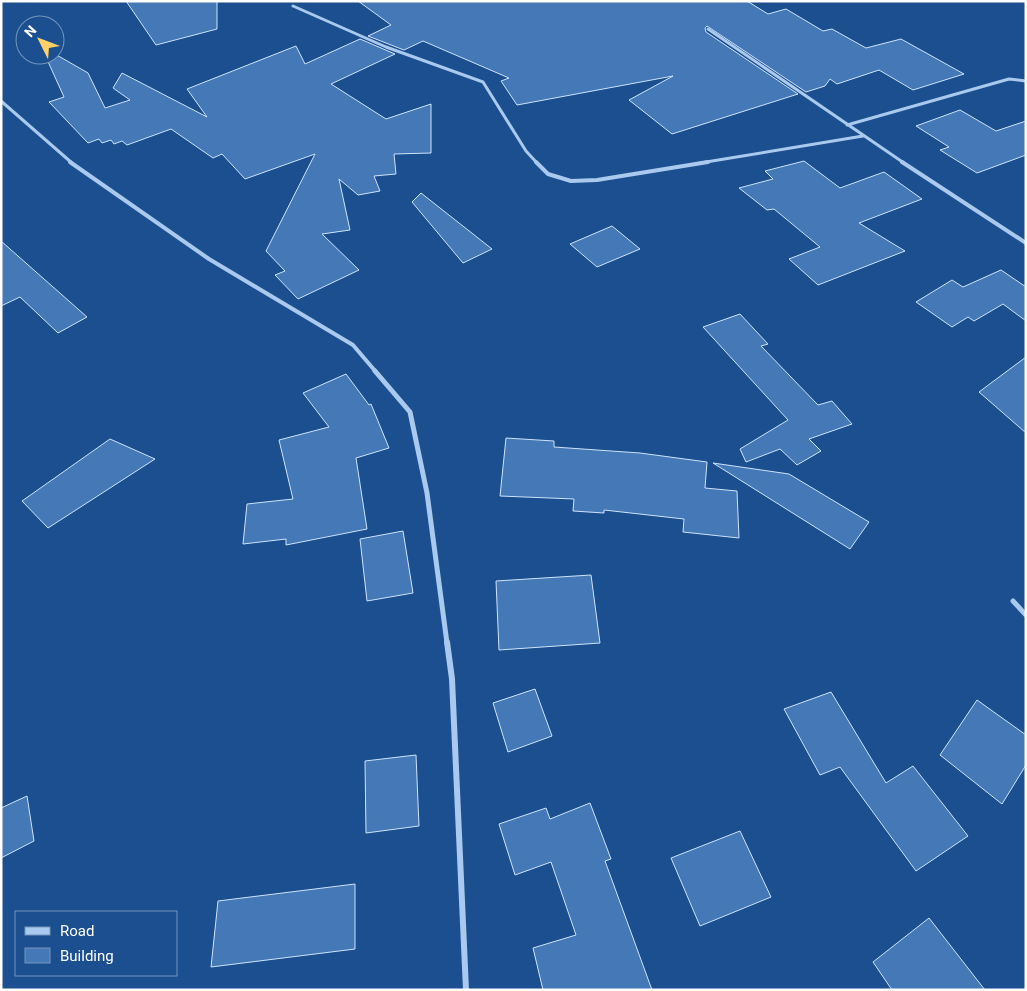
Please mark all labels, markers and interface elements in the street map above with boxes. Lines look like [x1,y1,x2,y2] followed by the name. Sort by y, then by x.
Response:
[15,15,65,65] north arrow
[21,22,40,40] text: N
[15,911,178,976] legend
[60,922,94,940] text: Road
[60,947,114,965] text: Building

